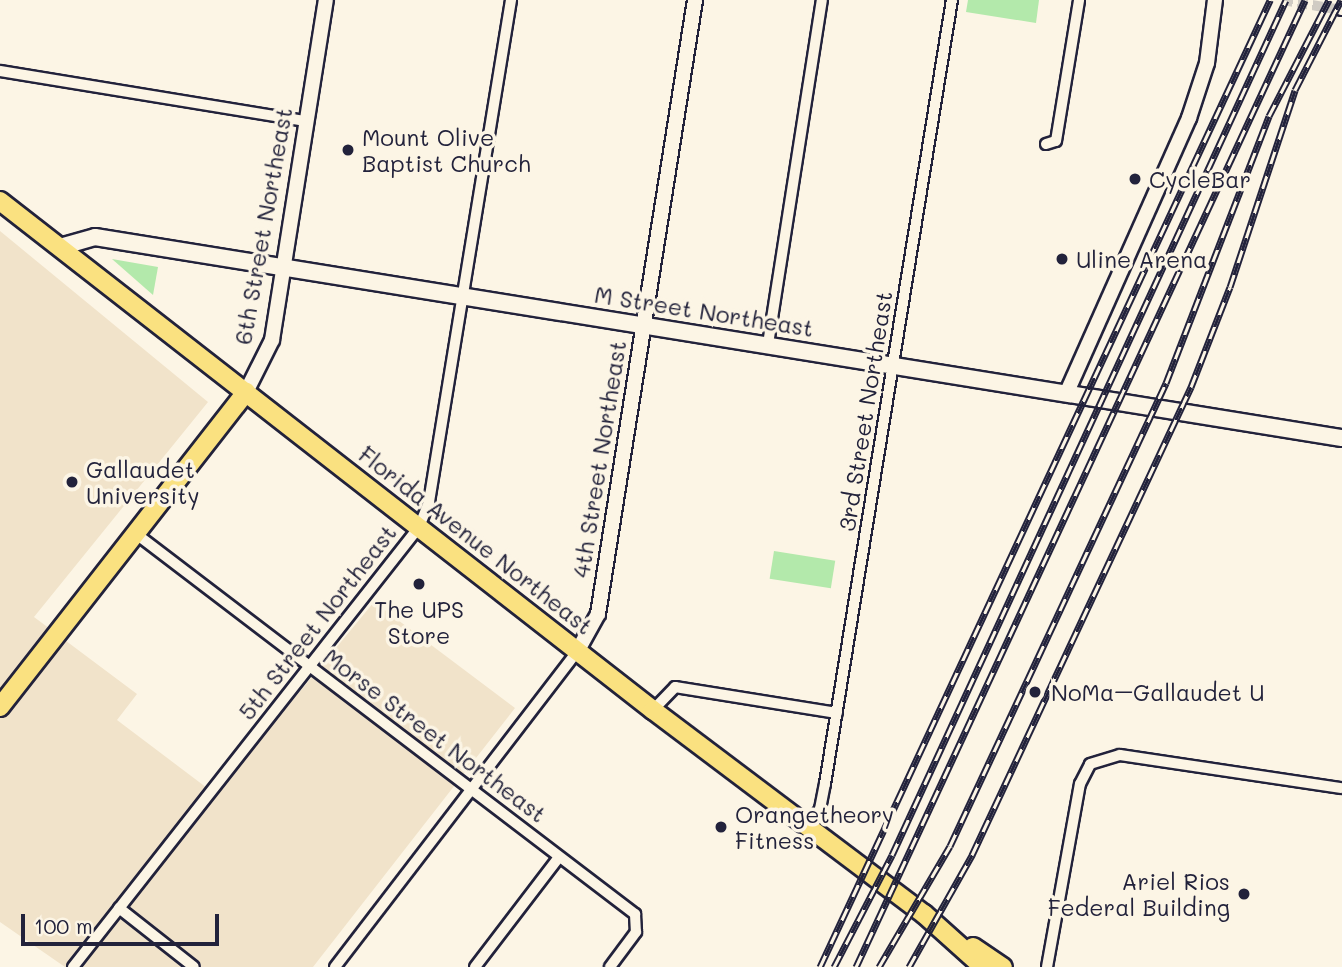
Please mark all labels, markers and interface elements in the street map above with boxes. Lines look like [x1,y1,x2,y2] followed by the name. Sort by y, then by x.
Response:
[229,105,297,347] street label: 6th Street Northeast
[362,123,531,177] place label: Mount Olive Baptist Church
[340,142,356,158] marker: Mount Olive Baptist Church
[1149,165,1251,193] place label: CycleBar
[1127,171,1143,187] marker: CycleBar
[1076,245,1207,273] place label: Uline Arena
[1054,251,1070,267] marker: Uline Arena
[593,280,815,342] street label: M Street Northeast
[832,289,898,533] street label: 3rd Street Northeast
[567,338,631,580] street label: 4th Street Northeast
[354,440,598,640] street label: Florida Avenue Northeast
[86,455,199,509] place label: Gallaudet University
[64,474,80,490] marker: Gallaudet University
[232,519,402,725] street label: 5th Street Northeast
[411,576,427,592] marker: The UPS Store
[374,595,464,649] place label: The UPS Store
[318,642,552,828] street label: Morse Street Northeast
[1051,678,1265,706] place label: NoMa–Gallaudet U
[1025,682,1045,702] marker: NoMa–Gallaudet U
[735,800,894,854] place label: Orangetheory Fitness
[713,819,729,835] marker: Orangetheory Fitness
[1048,867,1230,921] place label: Ariel Rios Federal Building
[1236,886,1252,902] marker: Ariel Rios Federal Building
[24,900,222,944] scale bar
[34,912,93,939] text: 100 m

